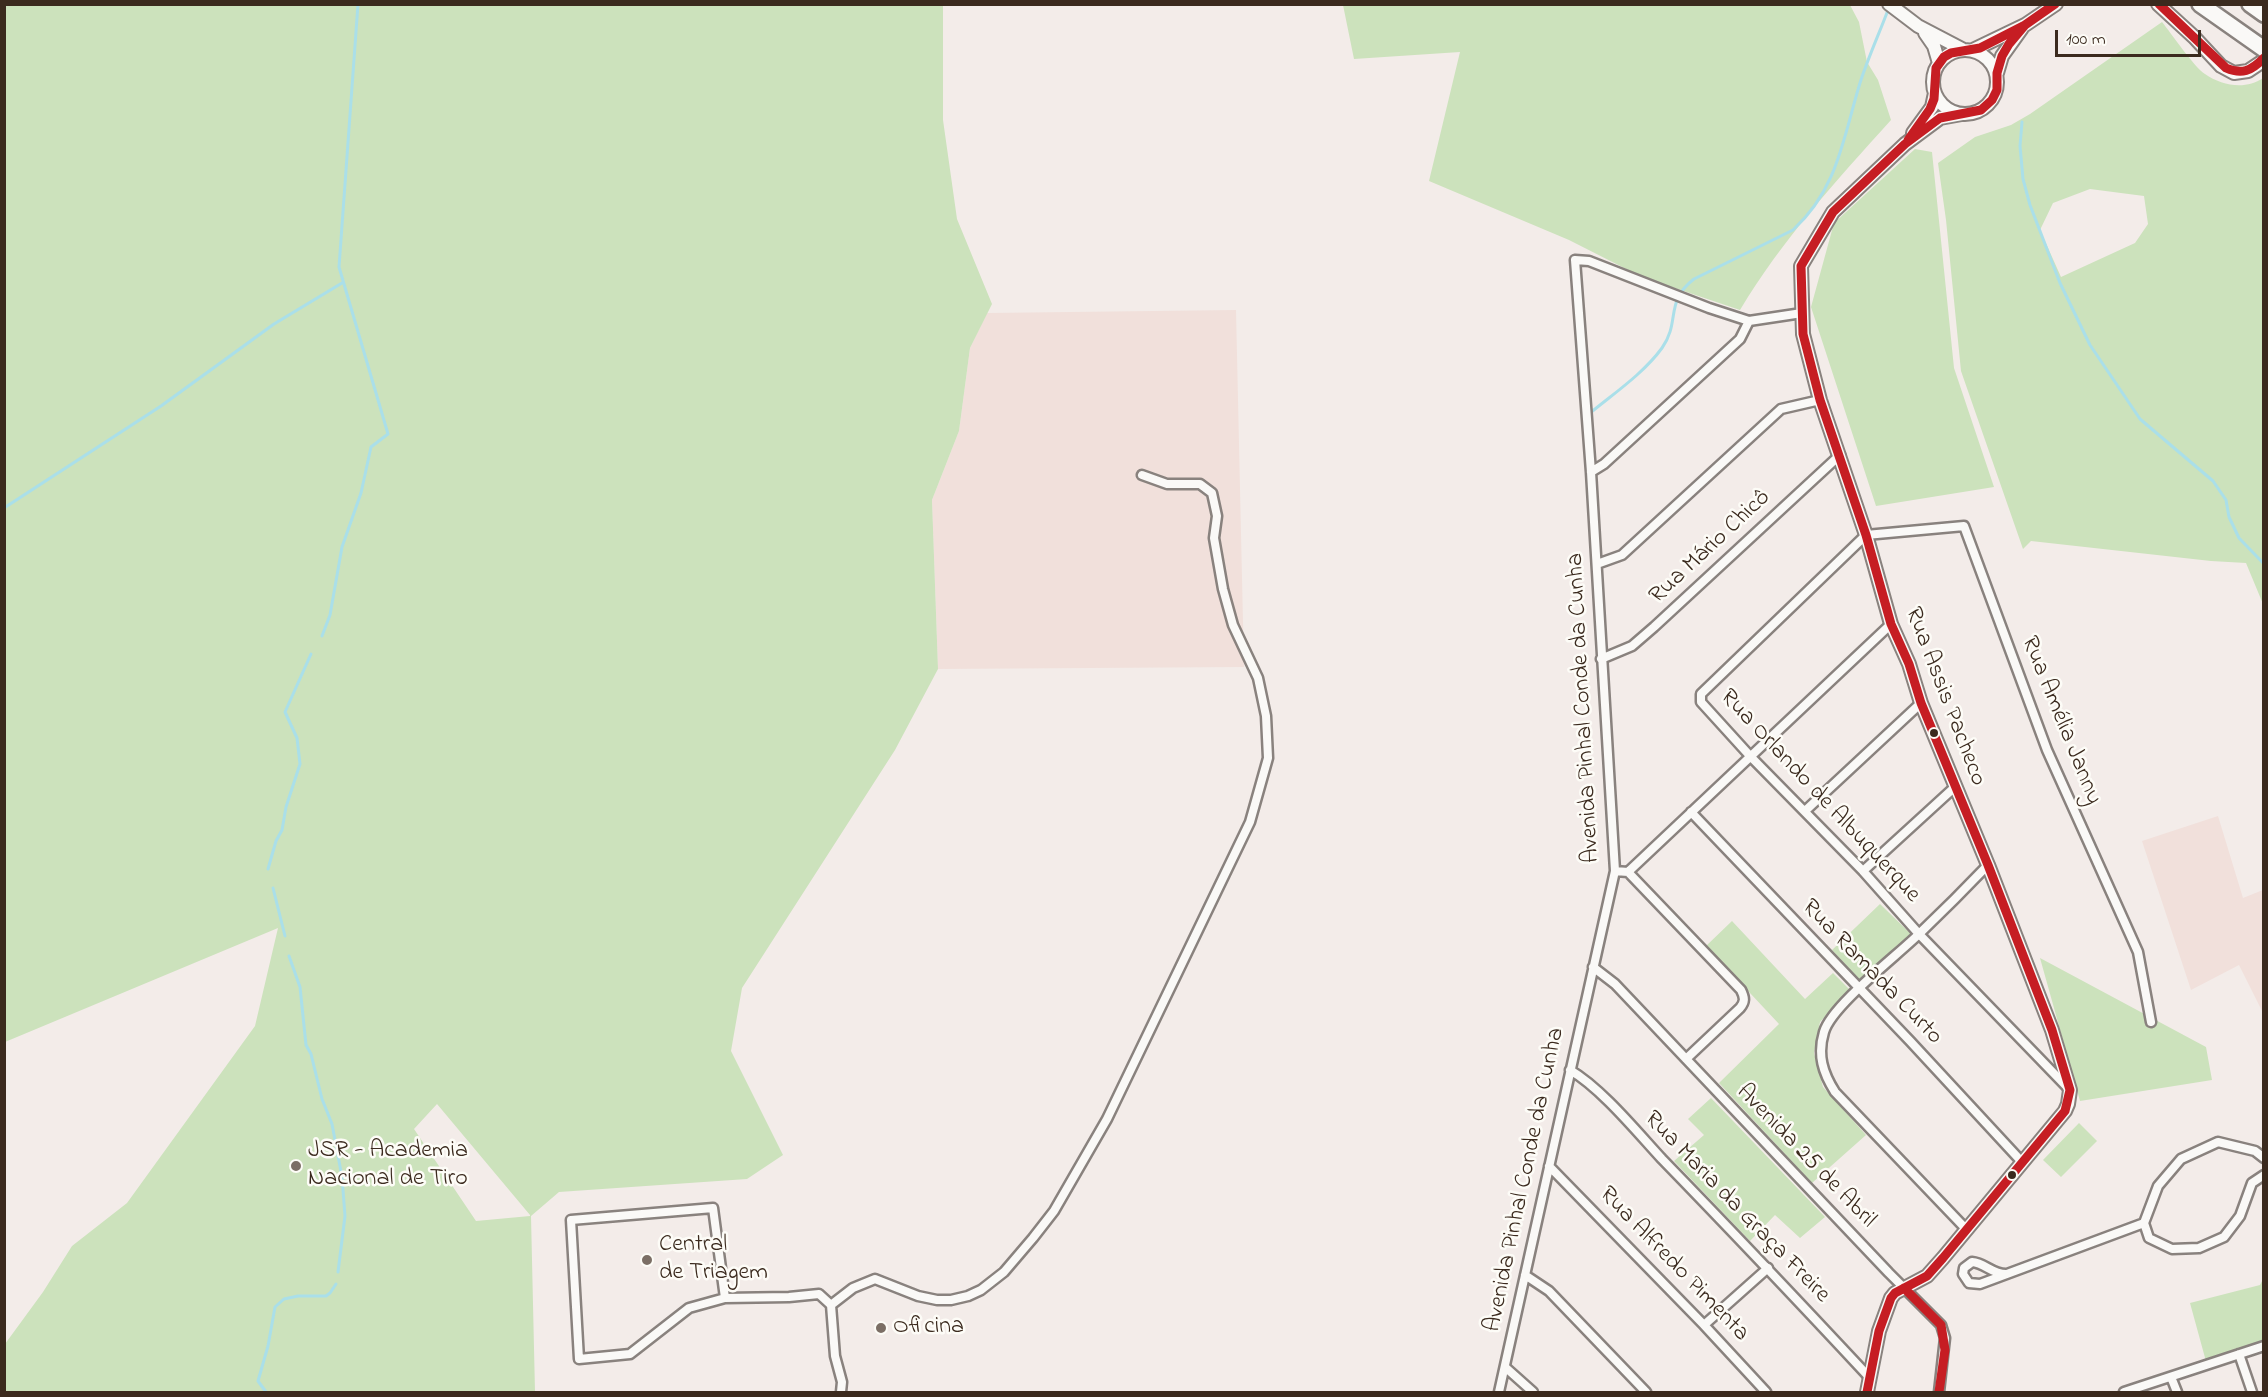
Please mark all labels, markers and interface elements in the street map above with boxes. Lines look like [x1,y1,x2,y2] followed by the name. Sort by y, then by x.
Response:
[2058,18,2204,56] scale bar
[2066,27,2106,53] text: 100 m
[1645,485,1777,611] street label: Rua Mário Chicô
[1562,552,1608,864] street label: Avenida Pinhal Conde da Cunha
[1897,604,1991,790] street label: Rua Assis Pacheco
[2013,633,2107,809] street label: Rua Amélia Janny
[1712,684,1926,910] street label: Rua Orlando de Albuquerque
[1928,727,1940,739] unlabelled marker
[1794,894,1948,1052] street label: Rua Ramada Curto
[1480,1025,1572,1335] street label: Avenida Pinhal Conde da Cunha
[1729,1079,1881,1235] street label: Avenida 25 de Abril
[1637,1106,1835,1310] street label: Rua Maria da Graça Freire
[308,1138,468,1194] place label: JSR - Academia Nacional de Tiro
[289,1159,303,1173] marker: JSR - Academia Nacional de Tiro
[2006,1169,2018,1181] unlabelled marker
[1592,1182,1754,1348] street label: Rua Alfredo Pimenta
[659,1232,768,1288] place label: Central de Triagem
[640,1253,654,1267] marker: Central de Triagem
[893,1314,964,1342] place label: Oficina
[874,1321,888,1335] marker: Oficina

